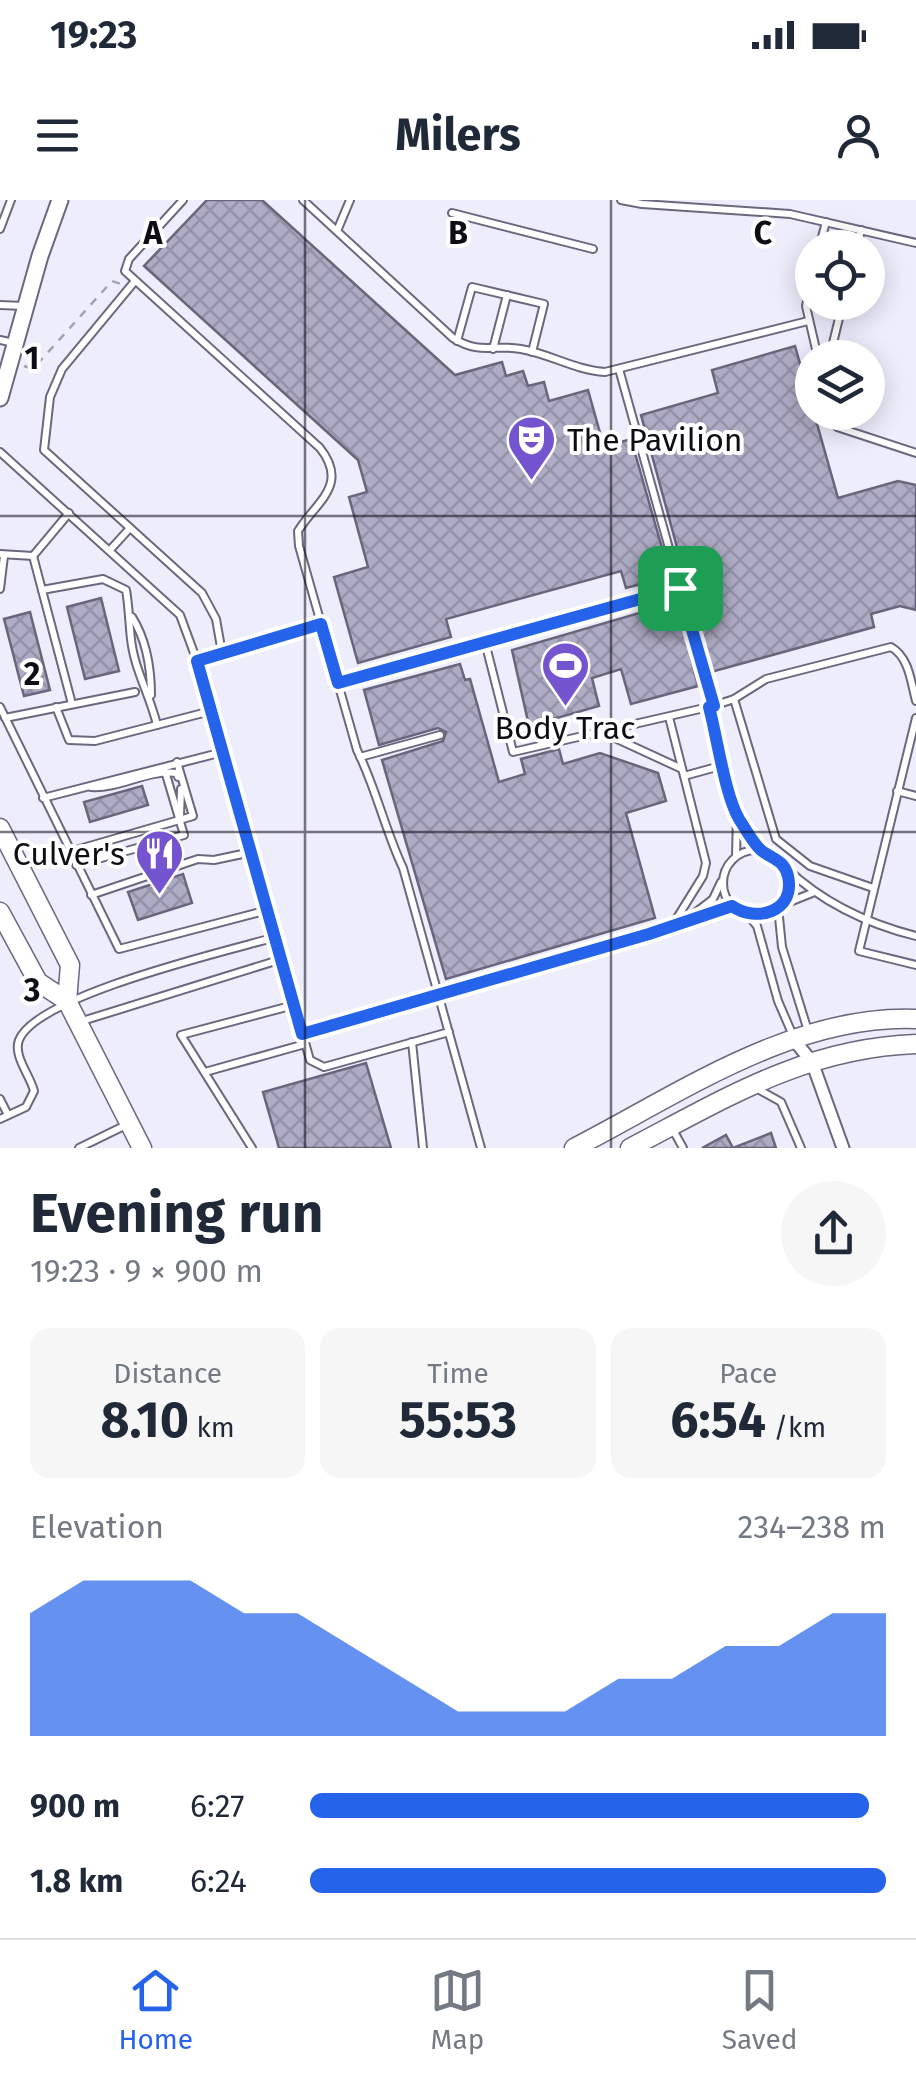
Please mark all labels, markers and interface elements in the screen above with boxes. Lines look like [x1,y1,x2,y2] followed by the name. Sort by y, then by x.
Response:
[50,12,137,58] text: 19:23
[30,108,85,163] icon: menu
[395,108,521,162] text: Milers
[831,108,886,163] icon: person
[143,214,164,252] text: A
[448,214,468,252] text: B
[754,214,773,252] text: C
[795,230,885,430] map controls
[795,230,885,320] button: locate
[25,339,39,377] text: 1
[795,340,885,430] button: layers
[506,414,558,482] theatre icon: The Pavilion
[567,421,743,459] place label: The Pavilion
[638,546,723,631] pin
[653,561,708,616] icon: arrive
[539,640,591,708] sports icon: Body Trac
[24,655,40,693] text: 2
[494,709,636,747] place label: Body Trac
[134,828,186,896] restaurant icon: Culver's
[13,835,125,873] place label: Culver's
[23,971,40,1009] text: 3
[30,1181,324,1247] text: Evening run
[781,1181,886,1286] button: share
[30,1252,263,1290] text: 19:23 · 9 × 900 m
[113,1357,222,1390] text: Distance
[427,1357,489,1390] text: Time
[719,1357,777,1390] text: Pace
[101,1390,189,1450] text: 8.10
[399,1390,517,1450] text: 55:53
[670,1390,766,1450] text: 6:54
[189,1411,235,1444] text: km
[766,1411,826,1444] text: /km
[30,1508,164,1546] text: Elevation
[738,1508,886,1546] text: 234–238 m
[30,1787,120,1825] text: 900 m
[190,1787,244,1825] text: 6:27
[30,1862,123,1900] text: 1.8 km
[190,1862,247,1900] text: 6:24
[118,1963,193,2056] tab: Home
[430,1963,485,2056] tab: Map
[722,1963,798,2056] tab: Saved

